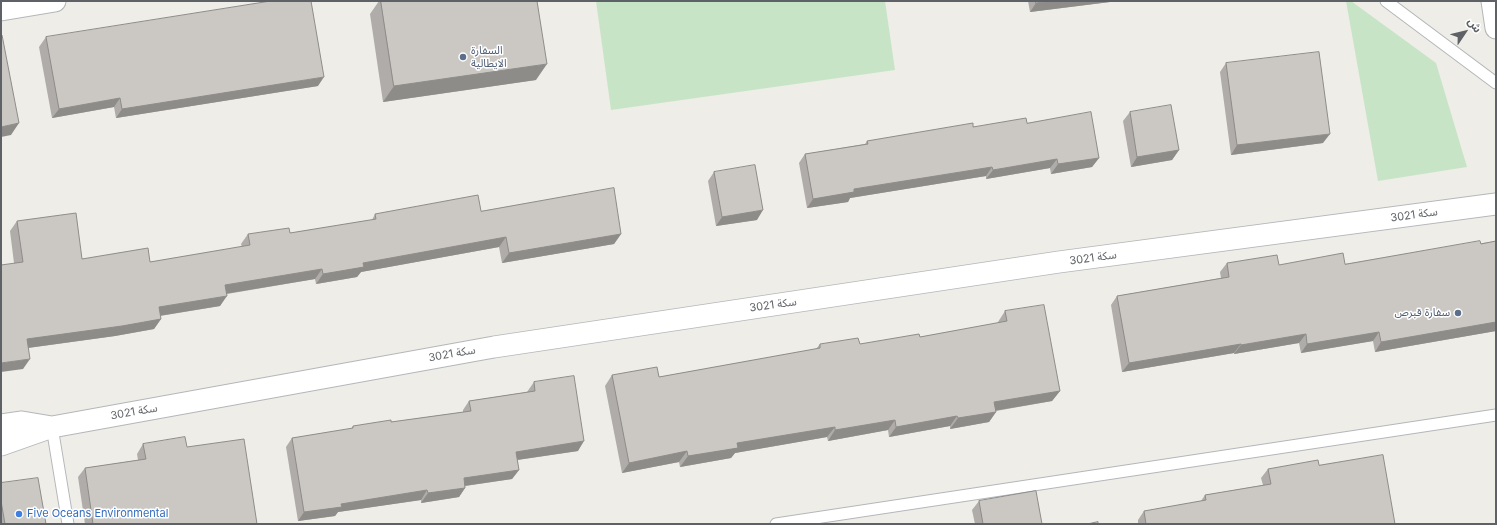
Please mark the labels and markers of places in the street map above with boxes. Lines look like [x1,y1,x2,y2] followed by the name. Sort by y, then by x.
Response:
[471,44,507,70] place label: السفارة الايطالية
[458,52,468,62] marker: السفارة الايطالية
[1395,306,1450,320] place label: سفارة قبرص
[1453,308,1463,318] marker: سفارة قبرص
[27,507,168,521] place label: Five Oceans Environmental
[14,509,24,519] marker: Five Oceans Environmental

